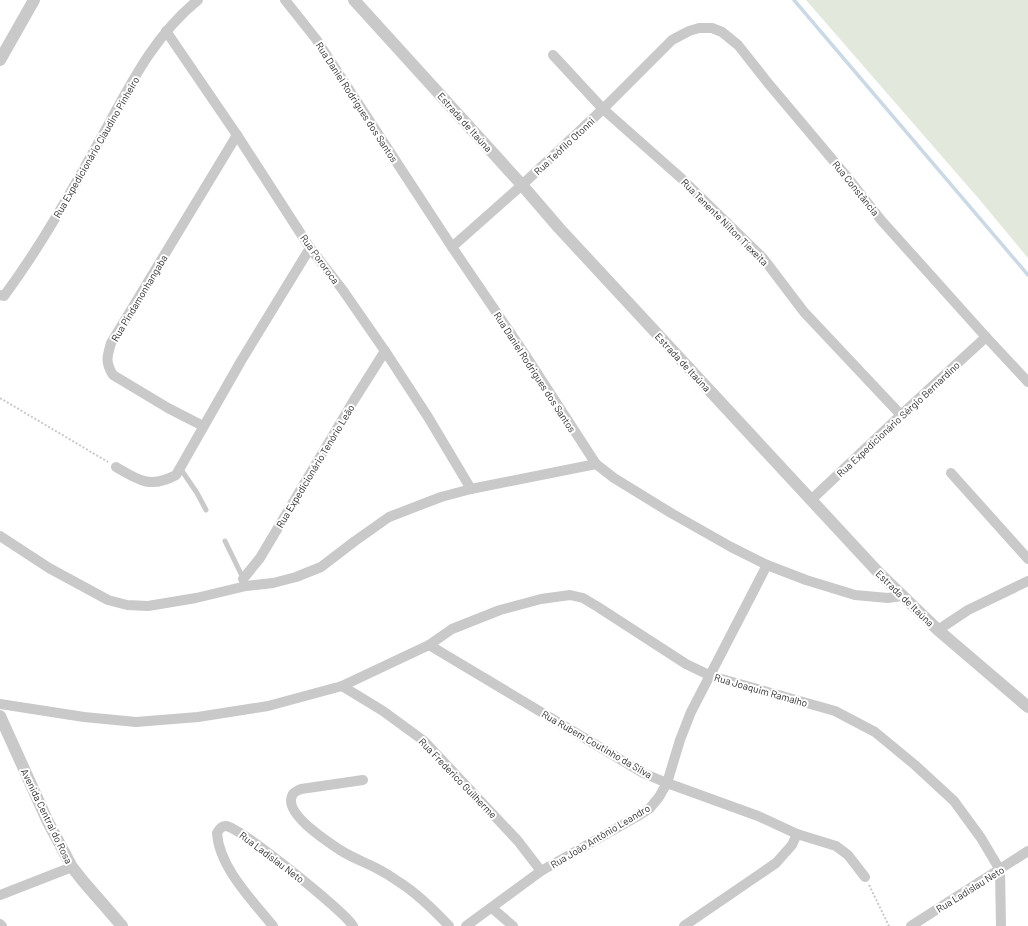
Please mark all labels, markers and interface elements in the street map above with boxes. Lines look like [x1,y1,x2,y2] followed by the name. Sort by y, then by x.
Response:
[314,40,401,165] street label: Rua Daniel Rodrigues dos Santos
[50,74,142,220] street label: Rua Expedicionário Claudino Pinheiro
[435,90,495,154] street label: Estrada de Itaúna
[531,115,597,177] street label: Rua Teófilo Otonni
[830,158,882,218] street label: Rua Constância
[679,176,771,268] street label: Rua Tenente Nilton Tiexeita
[298,232,342,286] street label: Rua Pororoca
[108,253,170,343] street label: Rua Pindamonhangaba
[492,310,579,435] street label: Rua Daniel Rodrigues dos Santos
[653,330,713,394] street label: Estrada de Itaúna
[834,359,962,479] street label: Rua Expedicionário Sérgio Bernardino
[273,402,357,530] street label: Rua Expedicionário Tenório Leão
[874,567,936,629] street label: Estrada de Itaúna
[713,671,809,709] street label: Rua Joaquim Ramalho
[540,707,654,781] street label: Rua Rubem Coutinho da Silva
[417,735,499,821] street label: Rua Frederico Guilherme
[19,767,75,865] street label: Avenida Central do Rosa
[548,802,652,870] street label: Rua João Antônio Leandro
[237,829,307,885] street label: Rua Ladislau Neto
[934,863,1006,915] street label: Rua Ladislau Neto

